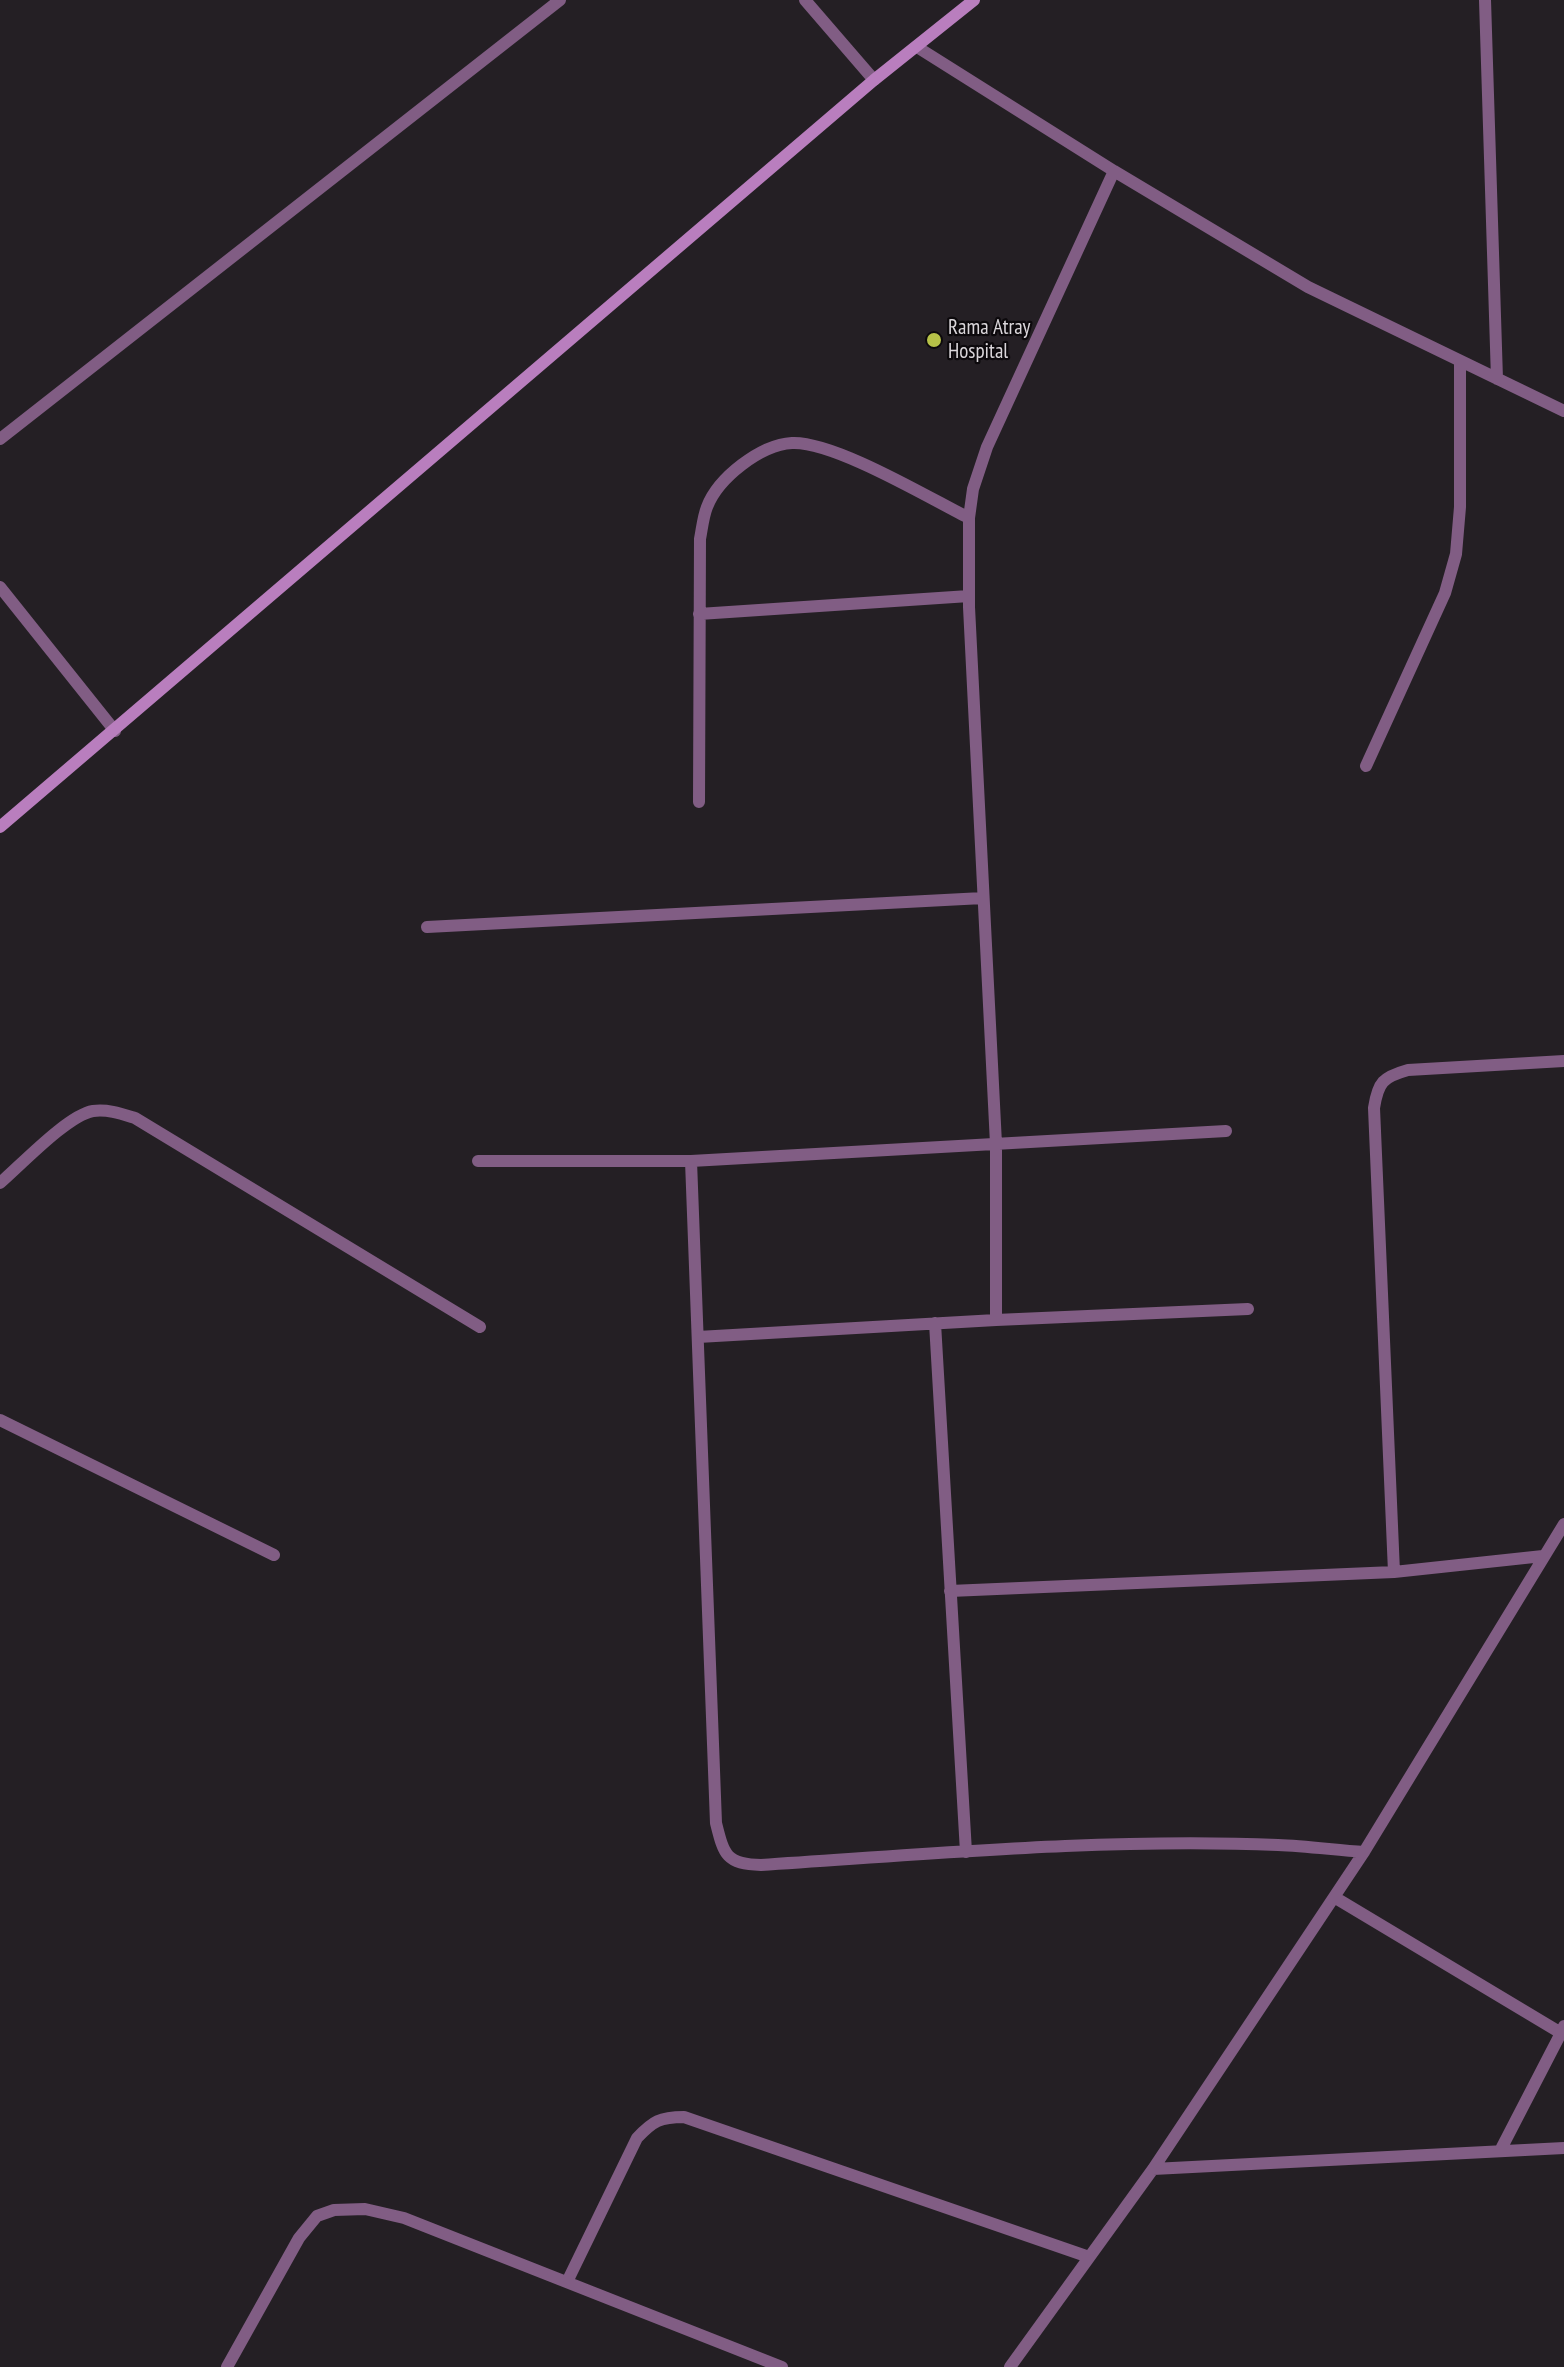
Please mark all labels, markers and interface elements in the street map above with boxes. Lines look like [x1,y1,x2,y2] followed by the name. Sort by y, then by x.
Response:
[948,315,1030,365] place label: Rama Atray Hospital
[925,331,943,349] marker: Rama Atray Hospital

